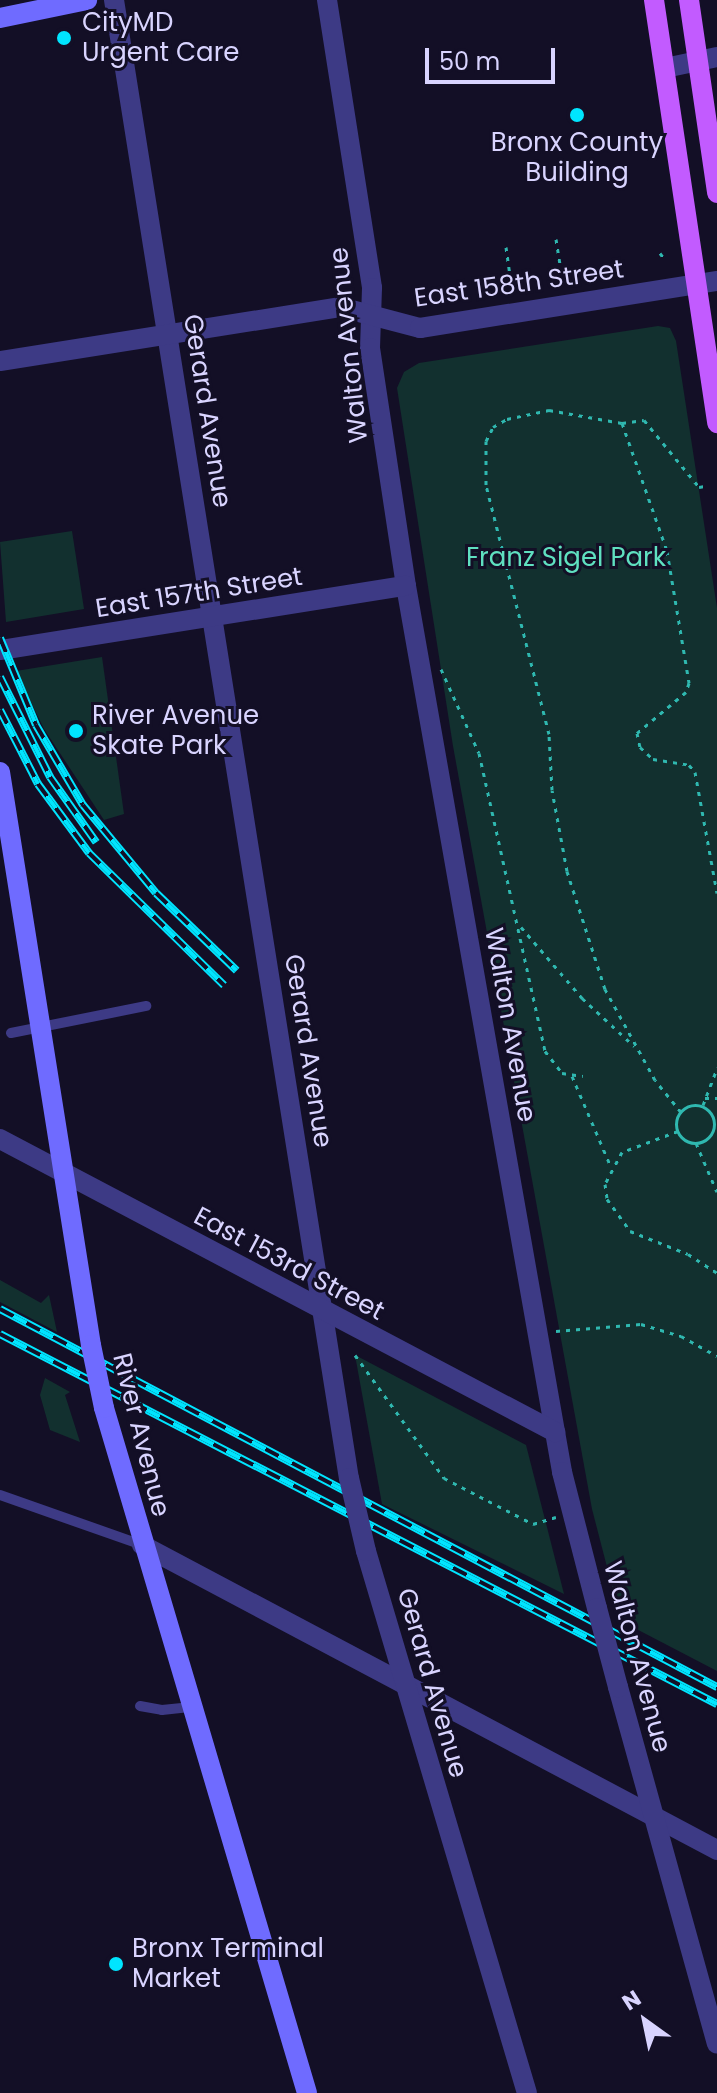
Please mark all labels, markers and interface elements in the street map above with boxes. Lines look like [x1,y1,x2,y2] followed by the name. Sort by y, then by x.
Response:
[82,7,239,68] place label: CityMD Urgent Care
[53,27,75,49] marker: CityMD Urgent Care
[429,32,559,82] scale bar
[439,45,500,78] text: 50 m
[568,106,586,124] marker: Bronx County Building
[491,127,663,188] place label: Bronx County Building
[323,246,375,444] street label: Walton Avenue
[412,254,626,314] street label: East 158th Street
[176,312,238,510] street label: Gerard Avenue
[466,542,666,574] park label: Franz Sigel Park
[93,561,305,625] street label: East 157th Street
[92,700,259,762] place label: River Avenue Skate Park
[67,722,85,740] marker: River Avenue Skate Park
[478,925,542,1125] street label: Walton Avenue
[277,952,339,1150] street label: Gerard Avenue
[188,1201,390,1327] street label: East 153rd Street
[106,1350,176,1520] street label: River Avenue
[596,1558,678,1756] street label: Walton Avenue
[390,1585,474,1781] street label: Gerard Avenue
[132,1933,324,1994] place label: Bronx Terminal Market
[107,1955,125,1973] marker: Bronx Terminal Market
[605,1981,685,2061] north arrow
[616,1983,647,2018] text: N

